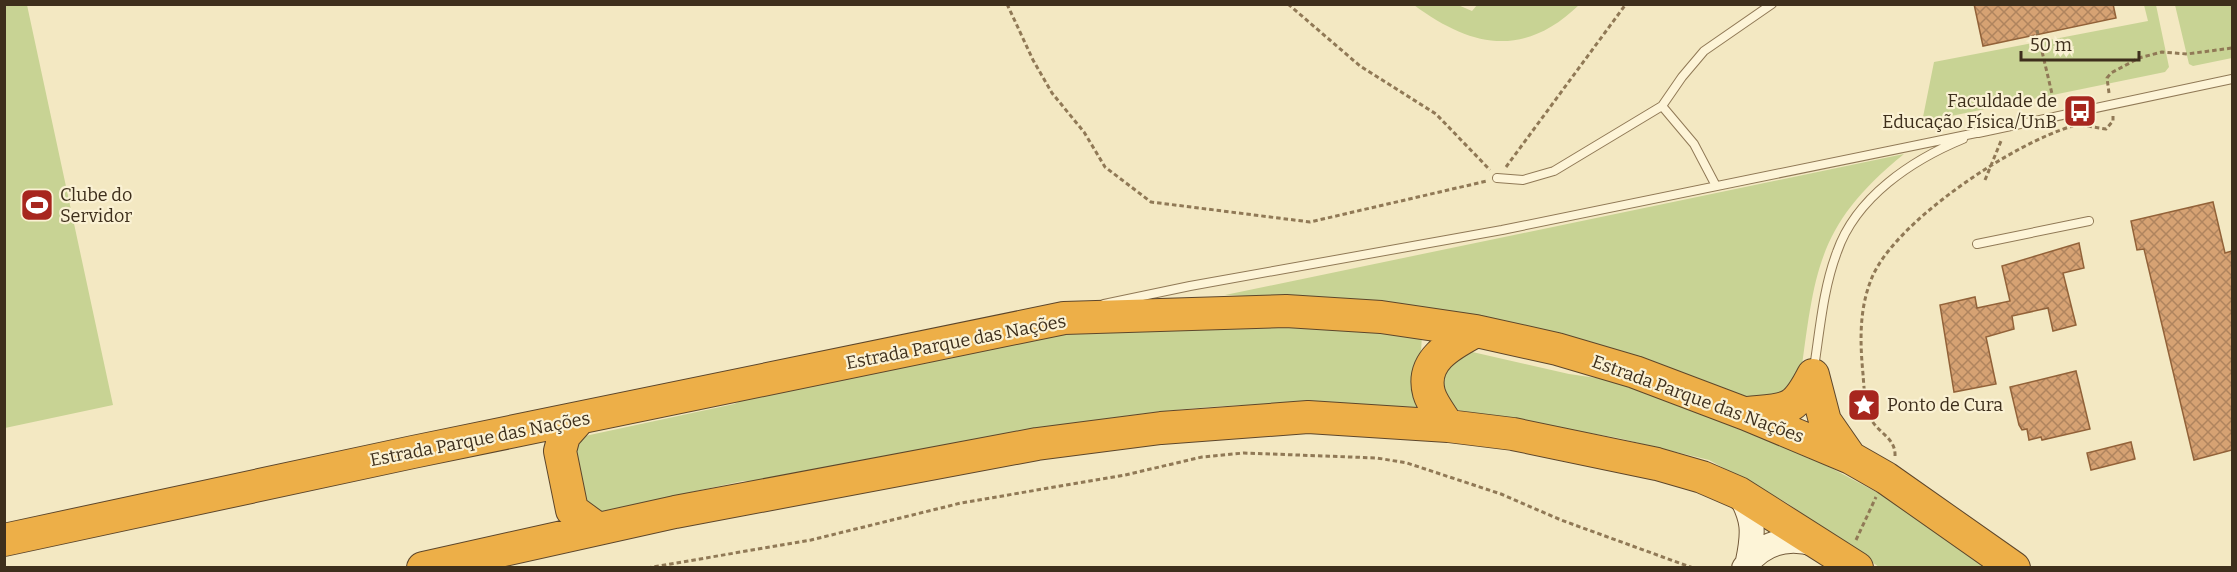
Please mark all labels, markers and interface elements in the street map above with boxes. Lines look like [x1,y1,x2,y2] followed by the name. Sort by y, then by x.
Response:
[2021,24,2140,62] scale bar
[2030,34,2072,56] text: 50 m
[1882,90,2057,133] place label: Faculdade de Educação Física/UnB
[2062,93,2098,129] bus stop icon: Faculdade de Educação Física/UnB
[60,184,132,227] place label: Clube do Servidor
[19,187,55,223] sports icon: Clube do Servidor
[844,310,1068,374] street label: Estrada Parque das Nações
[1589,350,1807,448] street label: Estrada Parque das Nações
[1846,387,1882,423] place icon: Ponto de Cura
[1887,394,2003,416] place label: Ponto de Cura
[368,407,592,471] street label: Estrada Parque das Nações

